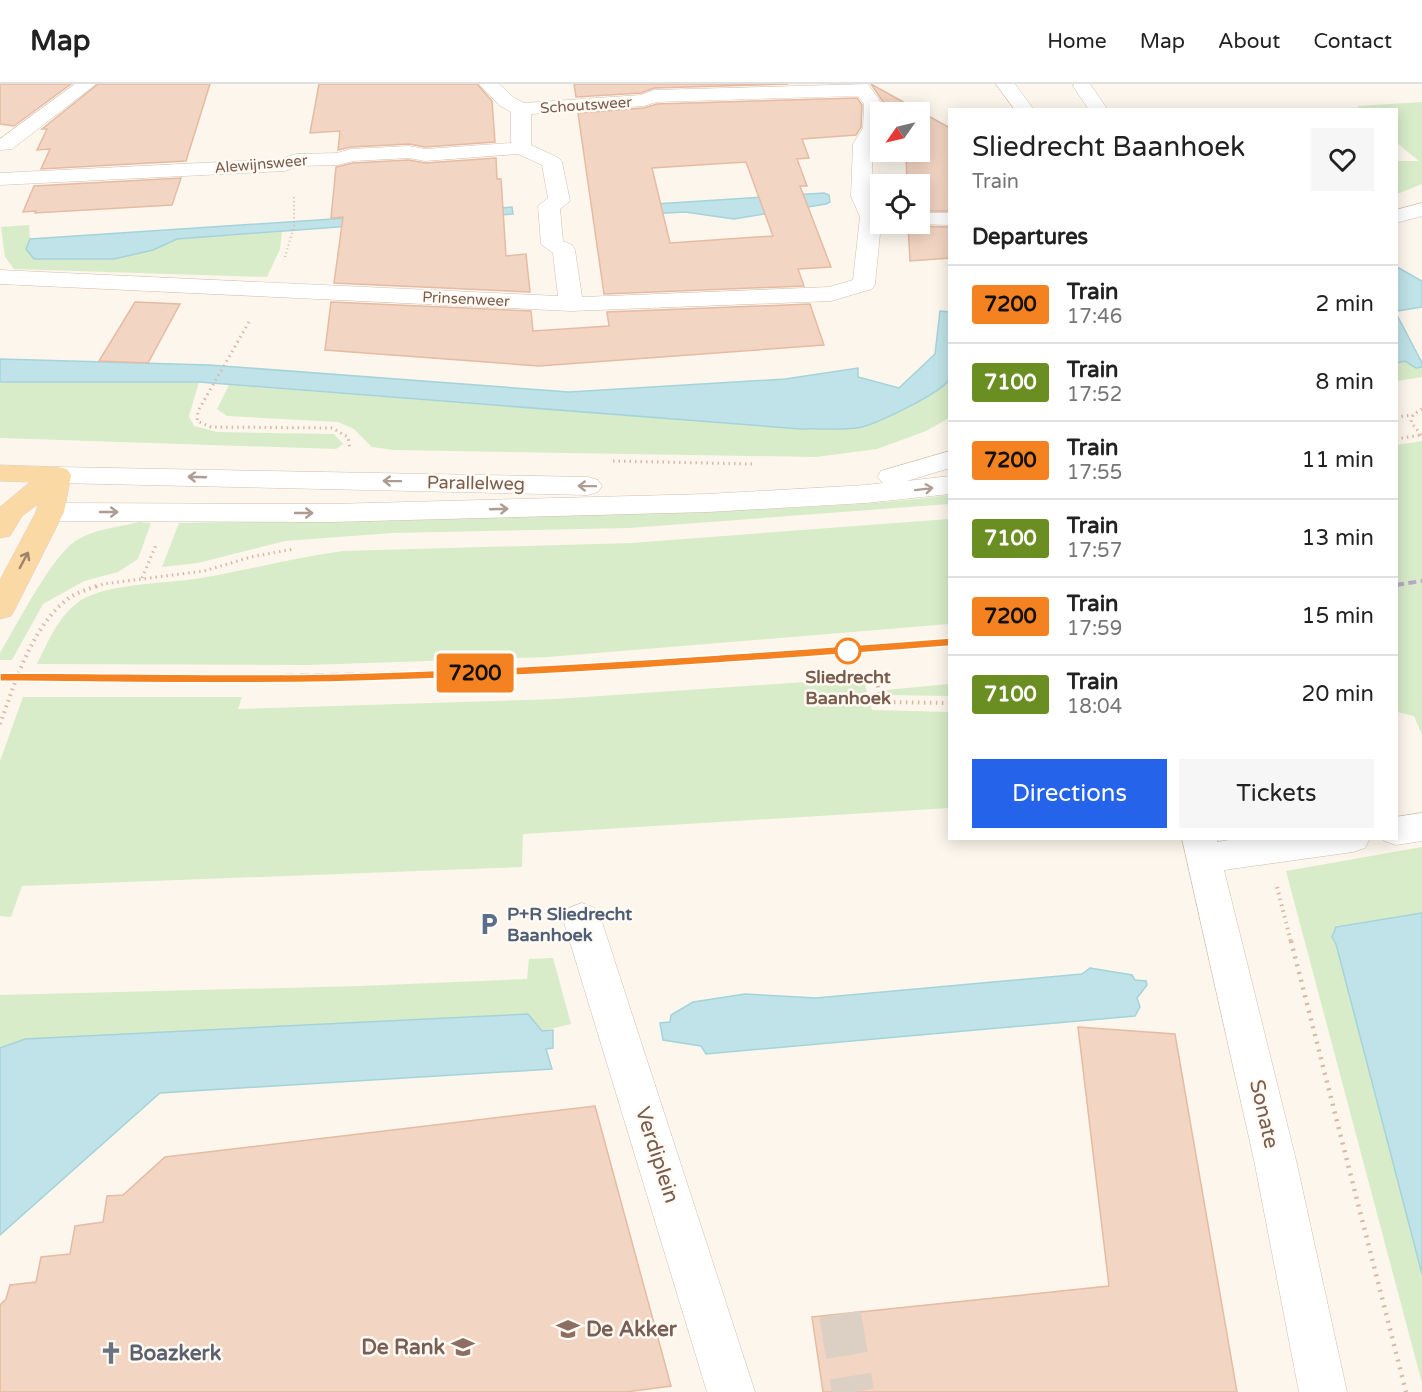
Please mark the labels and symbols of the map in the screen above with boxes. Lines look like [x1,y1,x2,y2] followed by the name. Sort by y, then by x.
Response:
[539,93,633,117] street label: Schoutsweer
[870,102,930,162] north arrow
[214,151,309,177] street label: Alewijnsweer
[422,288,511,310] street label: Prinsenweer
[187,471,207,483] one-way arrow
[427,471,525,495] street label: Parallelweg
[382,476,402,487] one-way arrow
[577,480,597,491] one-way arrow
[914,483,934,494] one-way arrow
[488,503,508,515] one-way arrow
[98,506,118,518] one-way arrow
[293,507,313,519] one-way arrow
[18,552,30,569] one-way arrow
[835,638,861,664] marker: Sliedrecht Baanhoek
[433,654,517,692] line badge: 7200
[805,666,891,709] place label: Sliedrecht Baanhoek
[507,903,632,946] place label: P+R Sliedrecht Baanhoek
[476,911,502,937] parking icon: P+R Sliedrecht Baanhoek
[1244,1077,1284,1151] street label: Sonate
[630,1104,684,1206] street label: Verdiplein
[555,1316,581,1342] school or university icon: De Akker
[586,1317,678,1342] place label: De Akker
[450,1334,476,1360] school or university icon: De Rank
[361,1335,446,1360] place label: De Rank
[98,1340,124,1366] church icon: Boazkerk
[129,1341,222,1366] place label: Boazkerk

